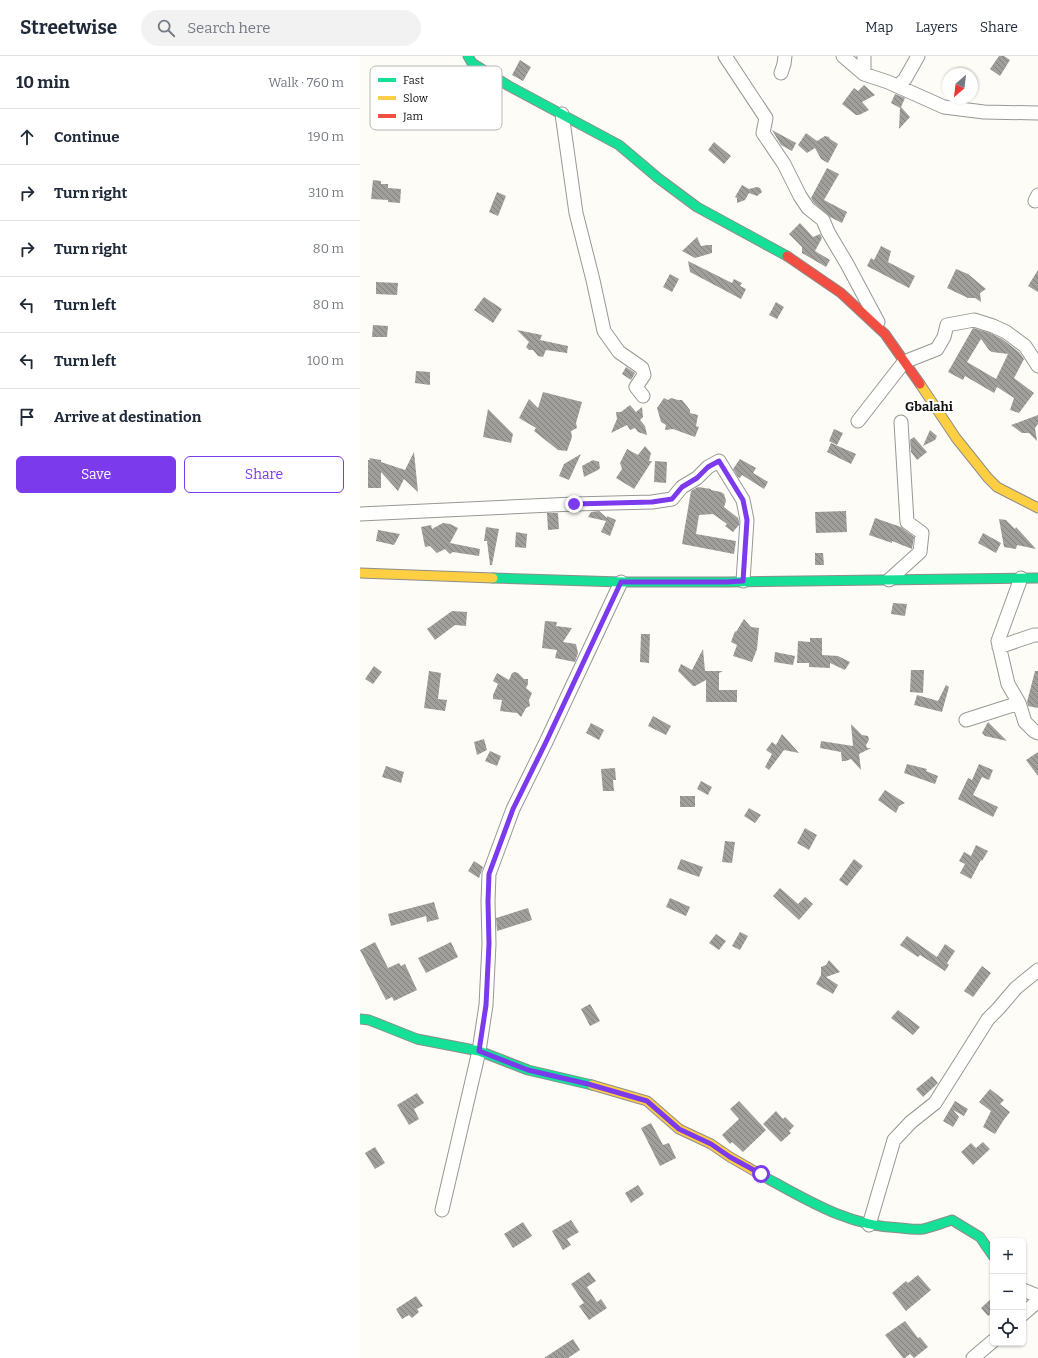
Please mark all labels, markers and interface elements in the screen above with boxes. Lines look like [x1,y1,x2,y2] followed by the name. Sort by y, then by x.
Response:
[141,10,421,46] search box
[20,16,117,39] text: Streetwise
[155,17,177,39] icon: search
[187,19,270,37] text: Search here
[865,19,893,36] text: Map
[915,19,958,36] text: Layers
[980,19,1018,36] text: Share
[370,66,502,130] legend
[942,68,978,104] north arrow
[16,72,70,93] text: 10 min
[403,74,424,87] text: Fast
[268,75,344,90] text: Walk · 760 m
[403,92,428,105] text: Slow
[402,110,423,123] text: Jam
[16,126,38,148] icon: ahead
[54,128,120,146] text: Continue
[308,129,344,144] text: 190 m
[16,182,38,204] icon: right
[54,184,127,202] text: Turn right
[308,185,344,200] text: 310 m
[16,238,38,260] icon: right
[54,240,127,258] text: Turn right
[313,241,344,256] text: 80 m
[16,294,38,316] icon: left
[54,296,116,314] text: Turn left
[313,297,344,312] text: 80 m
[16,350,38,372] icon: left
[54,352,116,370] text: Turn left
[307,353,344,368] text: 100 m
[905,399,953,414] district label: Gbalahi
[16,406,38,428] icon: arrive
[54,408,201,426] text: Arrive at destination
[16,456,176,493] button: Save
[184,456,344,493] button: Share
[565,495,583,513] route end
[752,1165,770,1183] route start
[990,1238,1026,1346] map controls
[990,1238,1026,1274] button: +
[990,1274,1026,1310] button: −
[990,1310,1026,1346] button: locate

